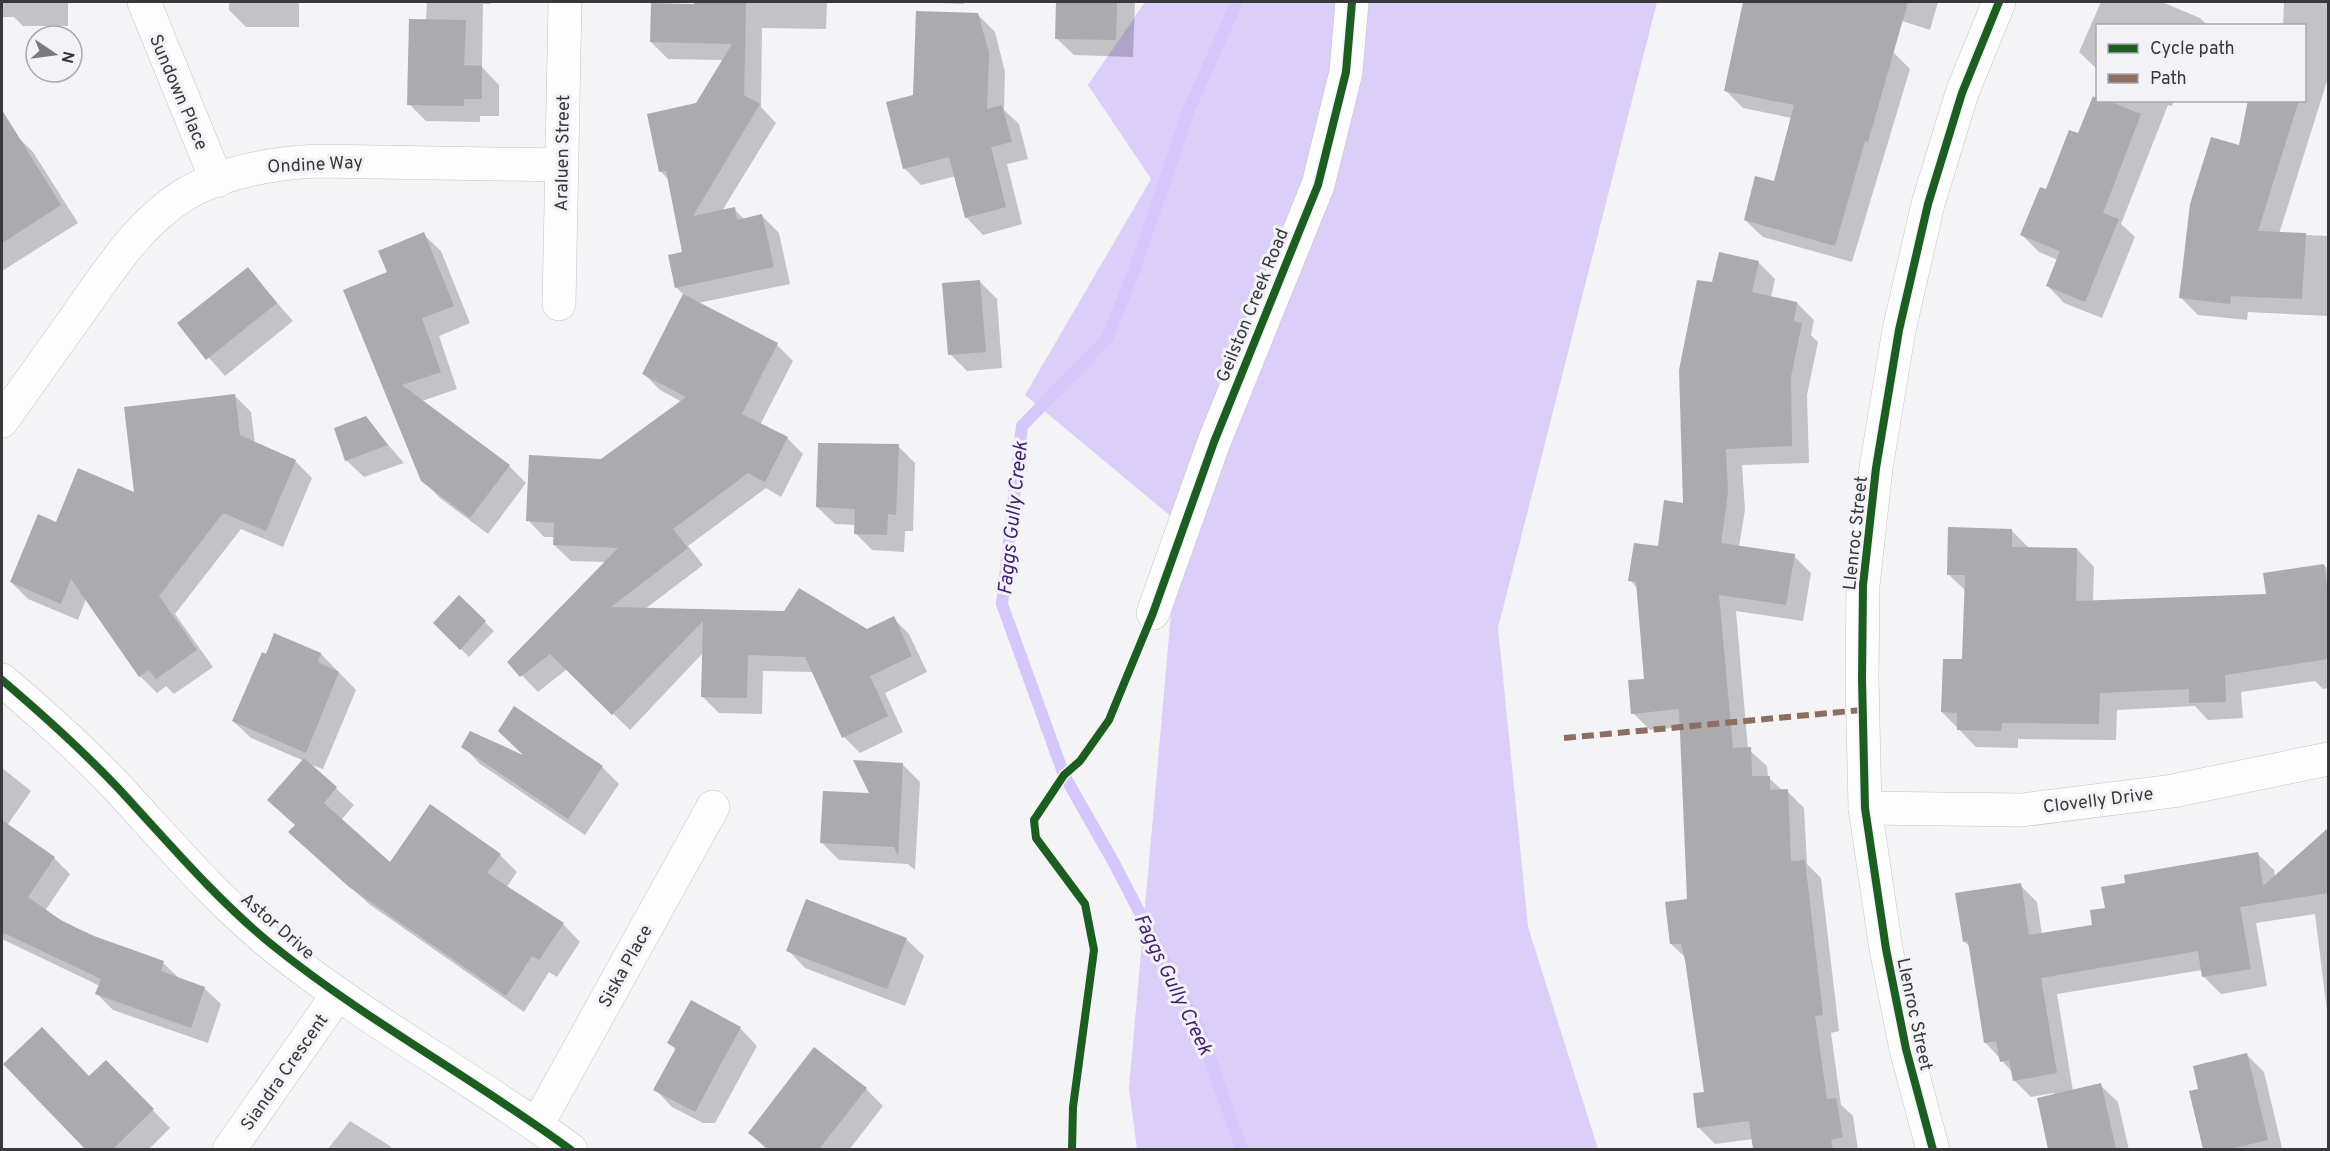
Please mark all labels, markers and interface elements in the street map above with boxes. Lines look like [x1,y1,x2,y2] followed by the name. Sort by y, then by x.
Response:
[24,24,84,84] north arrow
[2096,24,2306,102] legend
[143,31,212,154] street label: Sundown Place
[2150,38,2235,61] text: Cycle path
[56,49,78,65] text: N
[2150,68,2187,91] text: Path
[551,94,576,212] street label: Araluen Street
[267,152,364,179] street label: Ondine Way
[1212,225,1295,386] street label: Geilston Creek Road
[993,439,1035,596] water label: Faggs Gully Creek
[1839,475,1874,591] street label: Llenroc Street
[2042,783,2155,820] street label: Clovelly Drive
[235,889,319,966] street label: Astor Drive
[1127,910,1218,1061] water label: Faggs Gully Creek
[594,921,658,1012] street label: Siska Place
[1890,956,1937,1073] street label: Llenroc Street
[236,1010,334,1136] street label: Siandra Crescent

